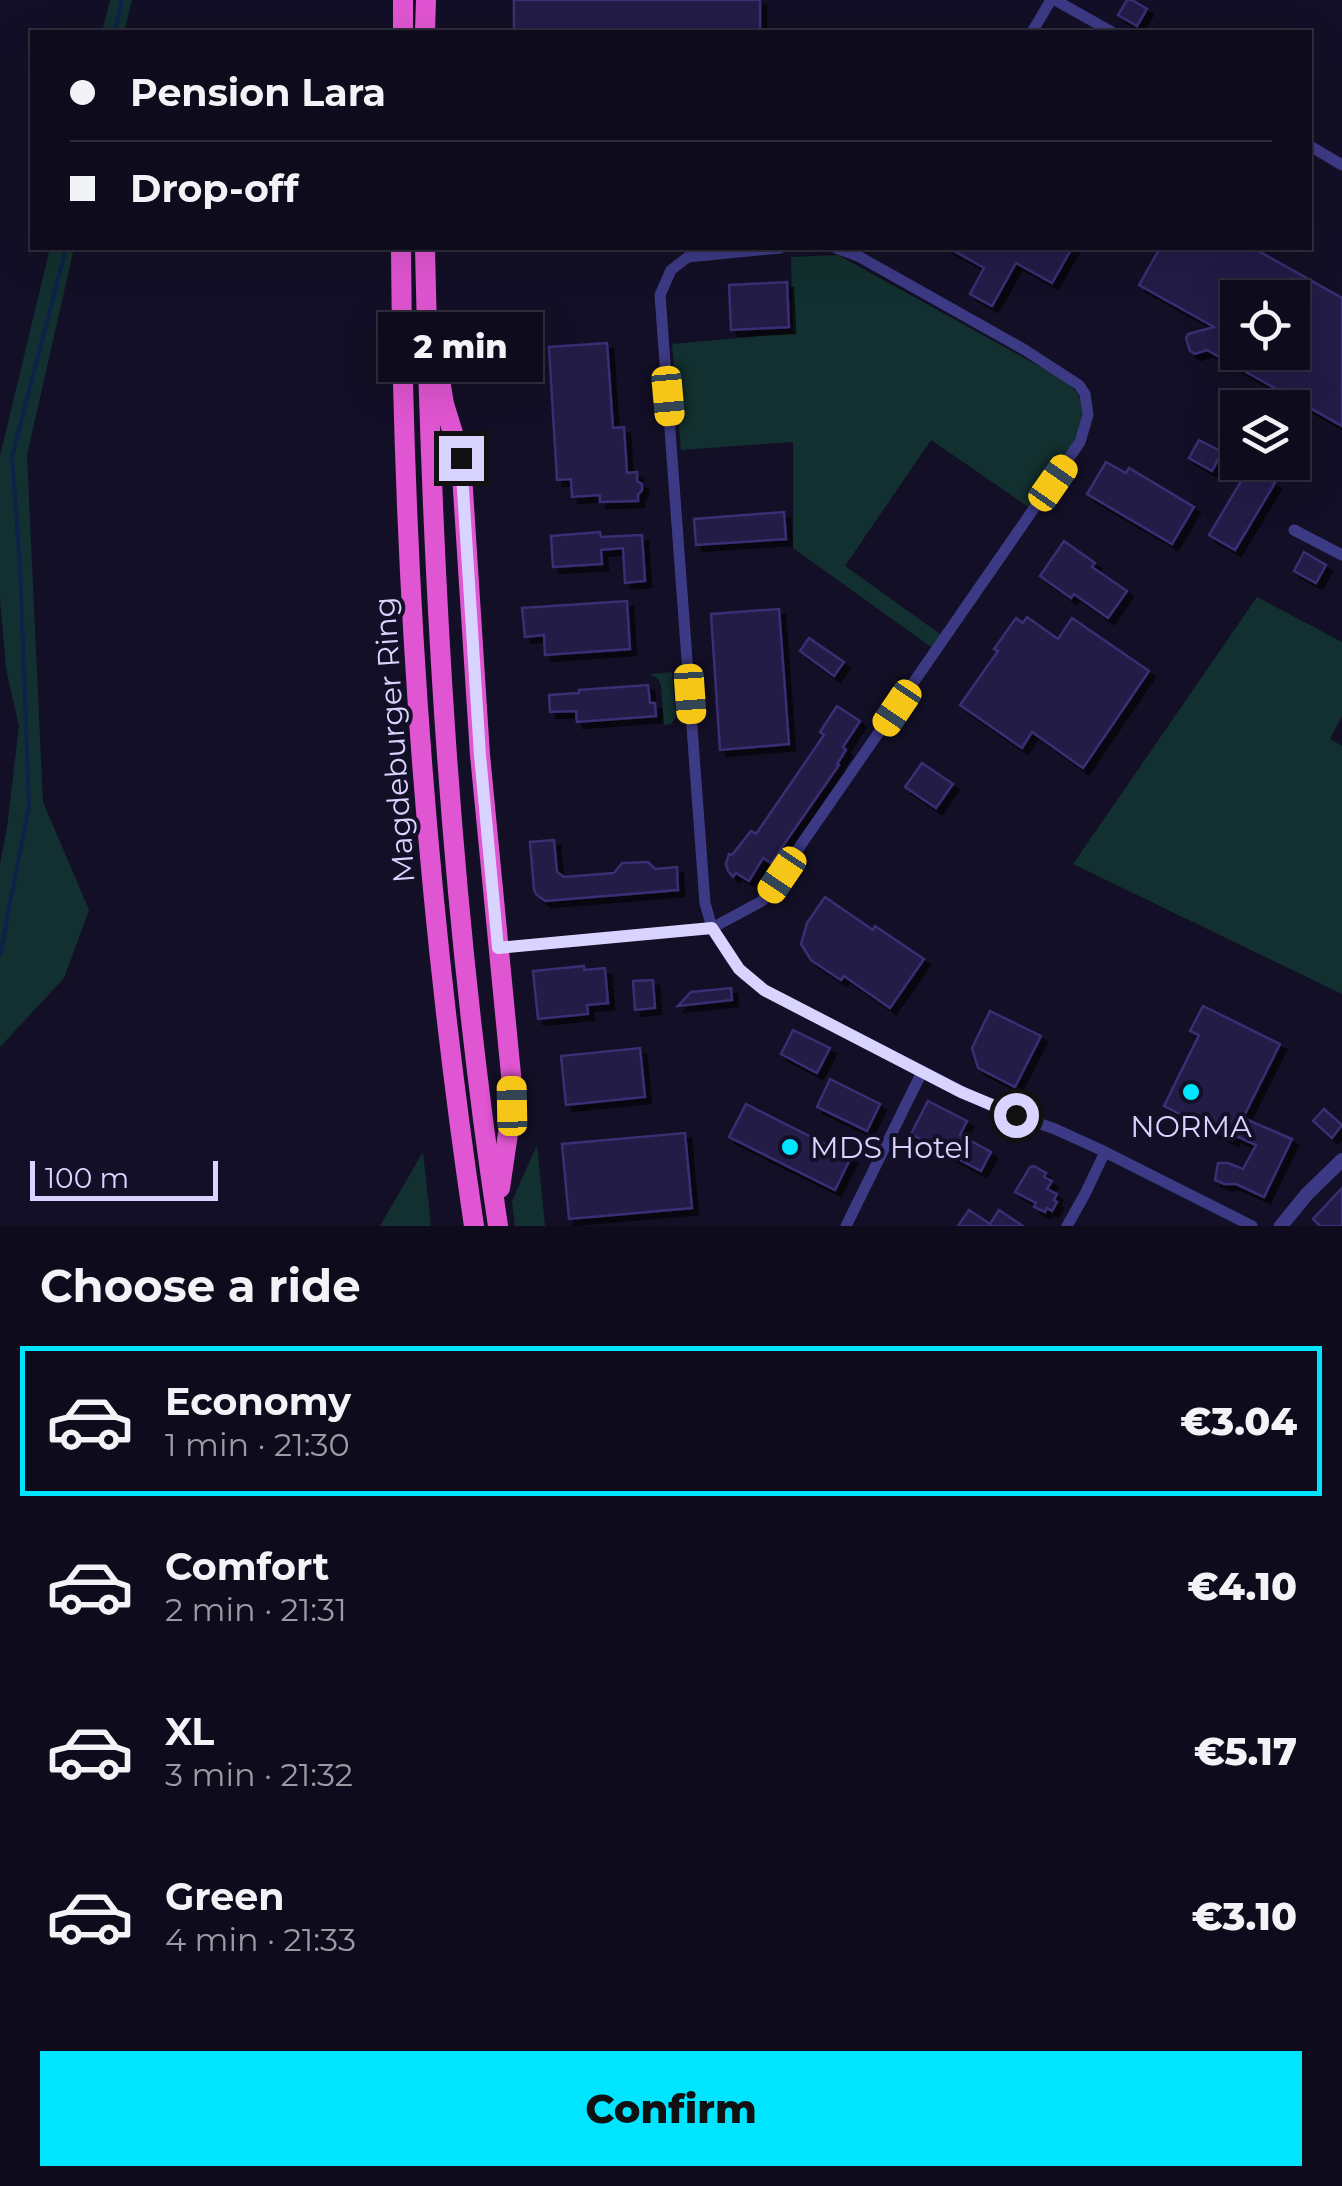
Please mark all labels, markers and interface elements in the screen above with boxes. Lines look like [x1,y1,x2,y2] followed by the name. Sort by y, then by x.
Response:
[130,69,386,116] text: Pension Lara
[130,165,299,212] text: Drop-off
[1220,280,1310,480] map controls
[1220,280,1310,370] button: locate
[378,313,544,383] callout: 2 min
[413,327,508,366] text: 2 min
[650,365,686,427] car
[1220,390,1310,480] button: layers
[439,436,484,481] route end
[1024,450,1082,516] car
[366,596,422,884] street label: Magdeburger Ring
[673,663,707,725] car
[868,675,926,741] car
[753,842,811,908] car
[496,1076,528,1136] car
[1180,1081,1202,1103] marker: NORMA
[994,1093,1039,1138] route start
[1130,1108,1252,1145] place label: NORMA
[810,1129,971,1166] place label: MDS Hotel
[779,1136,801,1158] marker: MDS Hotel
[30,1156,218,1200] scale bar
[45,1161,129,1195] text: 100 m
[40,1258,361,1313] text: Choose a ride
[45,1376,135,1466] icon: car
[165,1378,351,1425] text: Economy
[1180,1398,1297,1445] text: €3.04
[165,1425,350,1464] text: 1 min · 21:30
[45,1541,135,1631] icon: car
[165,1543,329,1590] text: Comfort
[1187,1563,1297,1610] text: €4.10
[165,1590,347,1629] text: 2 min · 21:31
[45,1706,135,1796] icon: car
[165,1708,214,1755] text: XL
[1194,1728,1297,1775] text: €5.17
[165,1755,353,1794] text: 3 min · 21:32
[45,1871,135,1961] icon: car
[165,1873,285,1920] text: Green
[1191,1893,1297,1940] text: €3.10
[165,1920,356,1959] text: 4 min · 21:33
[40,2051,1302,2166] button: Confirm

